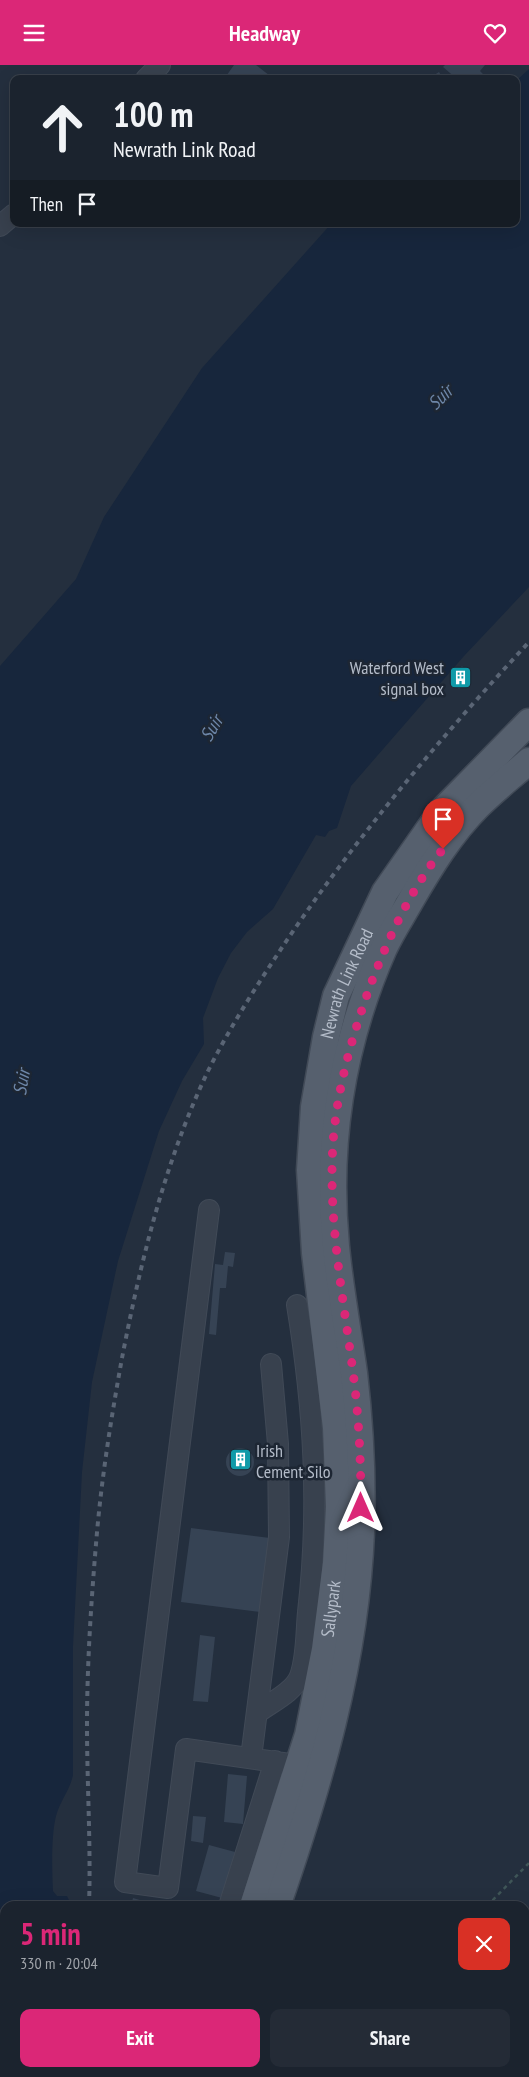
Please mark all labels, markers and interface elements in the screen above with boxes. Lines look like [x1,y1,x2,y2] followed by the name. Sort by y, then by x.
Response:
[20,19,48,47] icon: menu
[229,19,300,47] text: Headway
[481,19,509,47] icon: heart
[113,91,194,137] text: 100 m
[30,95,95,160] icon: ahead
[113,135,256,163] text: Newrath Link Road
[73,190,101,218] icon: arrive
[30,192,63,216] text: Then
[422,377,460,415] water label: Suir
[350,656,445,700] place label: Waterford West signal box
[448,665,472,689] building icon: Waterford West signal box
[194,708,229,745] water label: Suir
[422,798,464,849] pin
[429,805,457,833] icon: arrive
[315,925,378,1041] street label: Newrath Link Road
[7,1065,36,1097] water label: Suir
[256,1439,331,1483] place label: Irish Cement Silo
[228,1448,252,1472] building icon: Irish Cement Silo
[334,1481,386,1533] position arrow
[315,1579,345,1638] street label: Sallypark
[20,1914,81,1953] text: 5 min
[458,1918,510,1970] button: close
[20,1953,98,1973] text: 330 m · 20:04
[20,2009,260,2067] button: Exit
[270,2009,510,2067] button: Share

